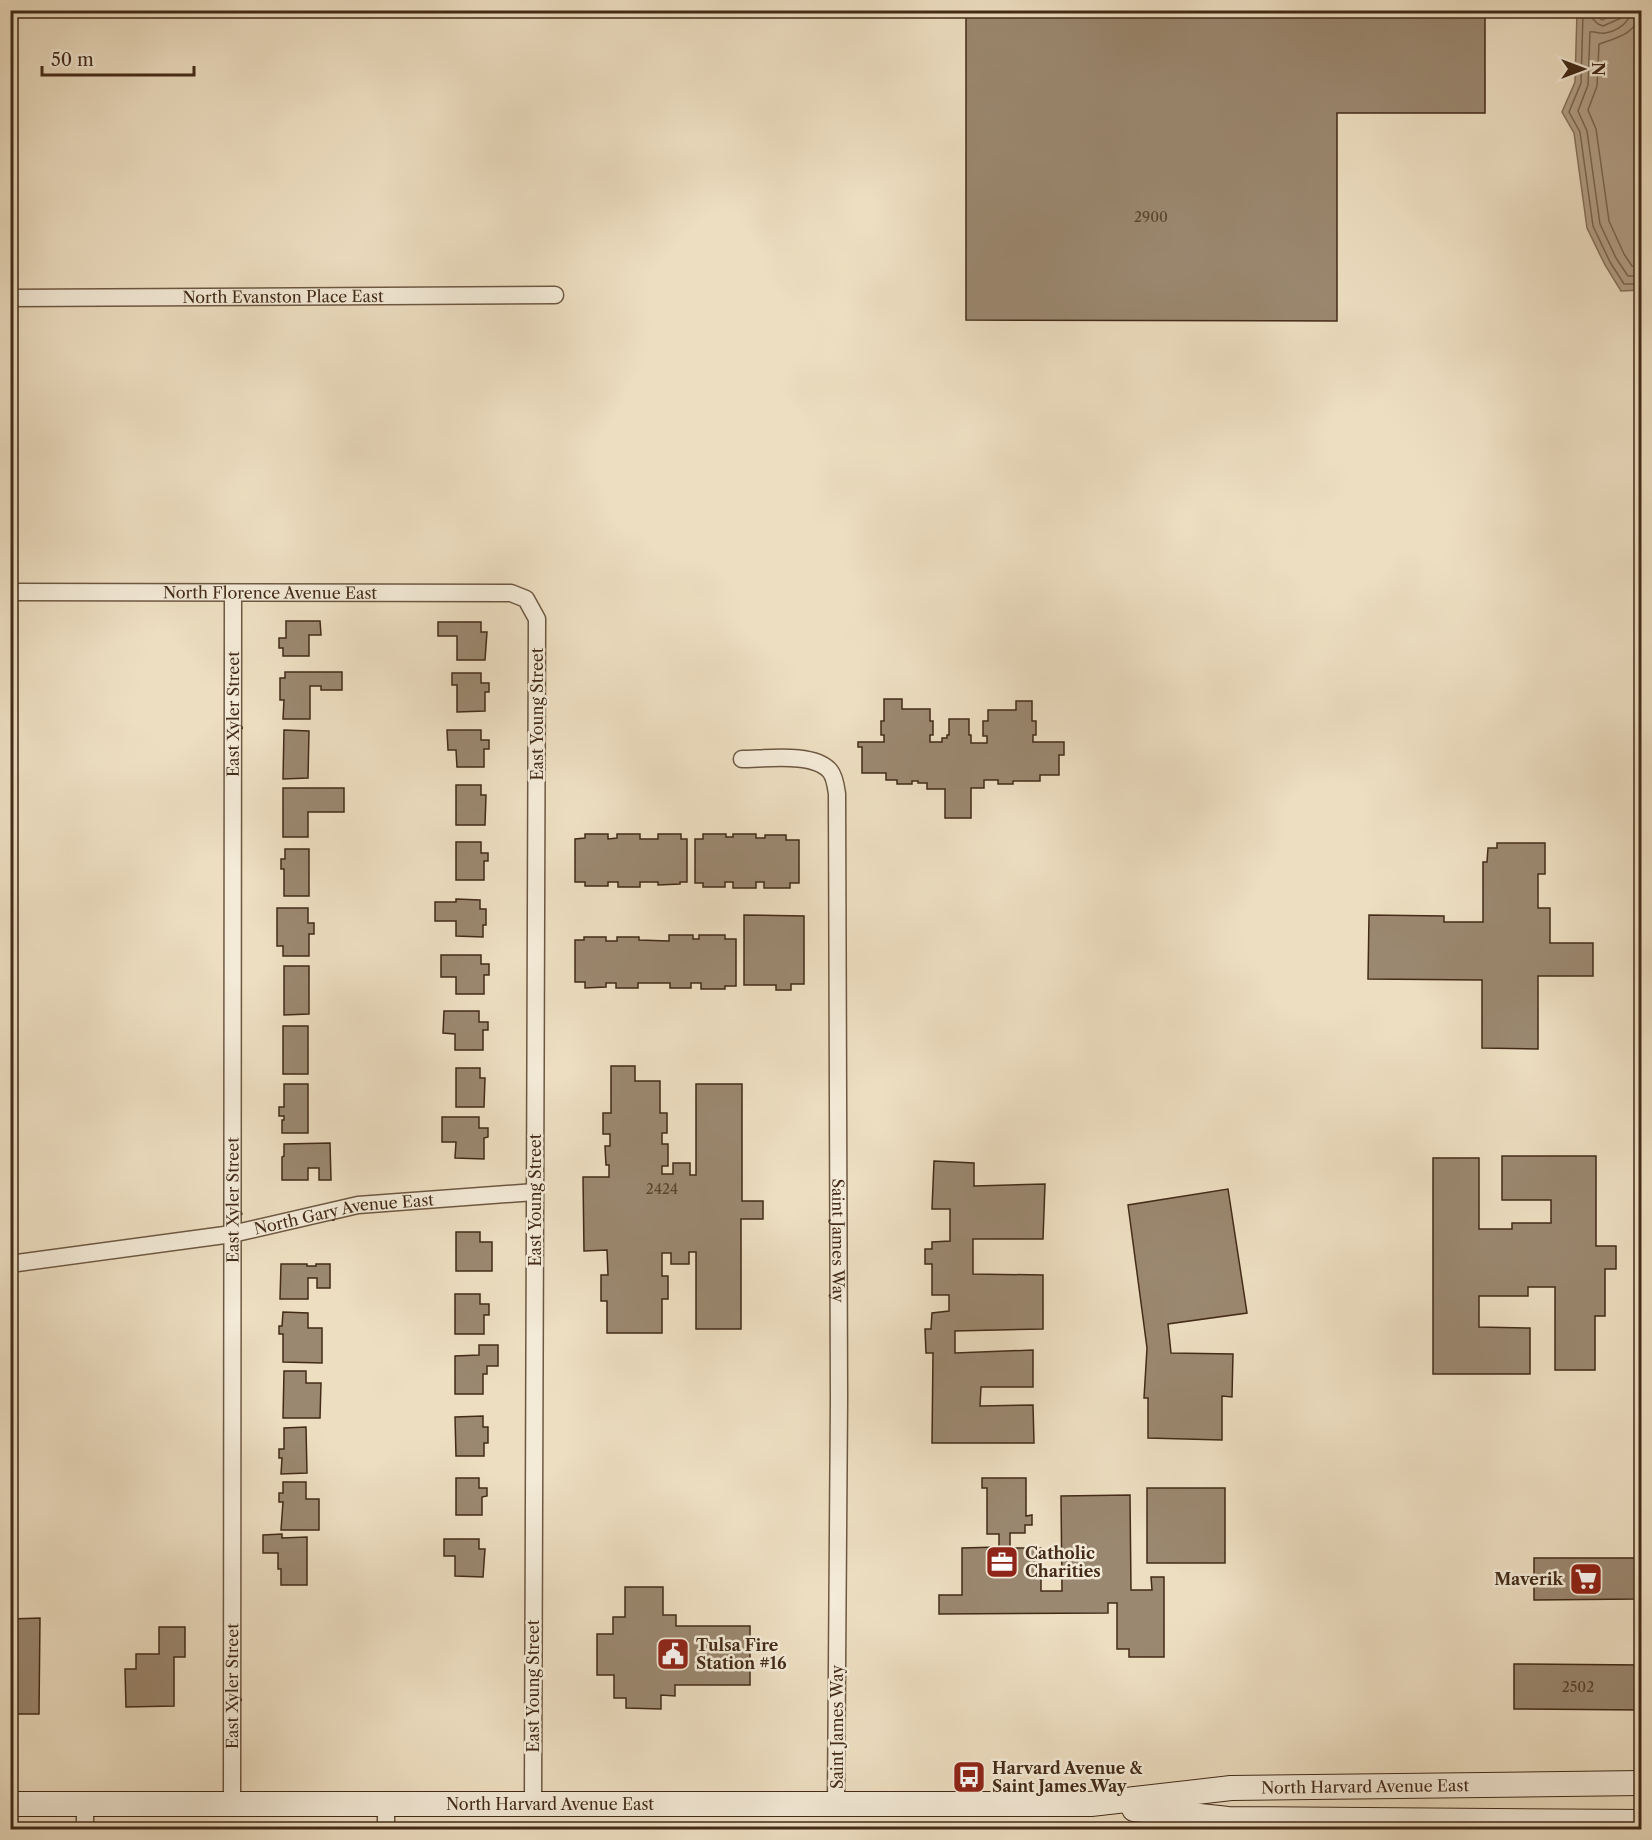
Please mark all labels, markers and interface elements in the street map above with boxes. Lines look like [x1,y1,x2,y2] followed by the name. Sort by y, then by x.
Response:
[42,39,194,77] scale bar
[1553,39,1613,99] north arrow
[51,49,94,71] text: 50 m
[1588,62,1608,76] text: N
[1134,208,1168,226] house number: 2900
[182,286,384,307] street label: North Evanston Place East
[163,582,377,603] street label: North Florence Avenue East
[527,647,547,780] street label: East Young Street
[223,651,243,777] street label: East Xyler Street
[525,1133,545,1266] street label: East Young Street
[222,1137,243,1263] street label: East Xyler Street
[828,1178,849,1304] street label: Saint James Way
[646,1180,678,1198] house number: 2424
[252,1189,435,1239] street label: North Gary Avenue East
[1025,1543,1101,1581] place label: Catholic Charities
[984,1544,1020,1580] office icon: Catholic Charities
[1568,1561,1604,1597] supermarket icon: Maverik
[1494,1569,1563,1589] place label: Maverik
[523,1619,543,1752] street label: East Young Street
[222,1623,242,1749] street label: East Xyler Street
[696,1635,787,1673] place label: Tulsa Fire Station #16
[655,1636,691,1672] public building icon: Tulsa Fire Station #16
[827,1664,847,1789] street label: Saint James Way
[1562,1678,1594,1696] house number: 2502
[992,1758,1143,1796] place label: Harvard Avenue & Saint James Way
[951,1759,987,1795] bus stop icon: Harvard Avenue & Saint James Way
[1261,1775,1469,1798] street label: North Harvard Avenue East
[446,1794,654,1814] street label: North Harvard Avenue East

